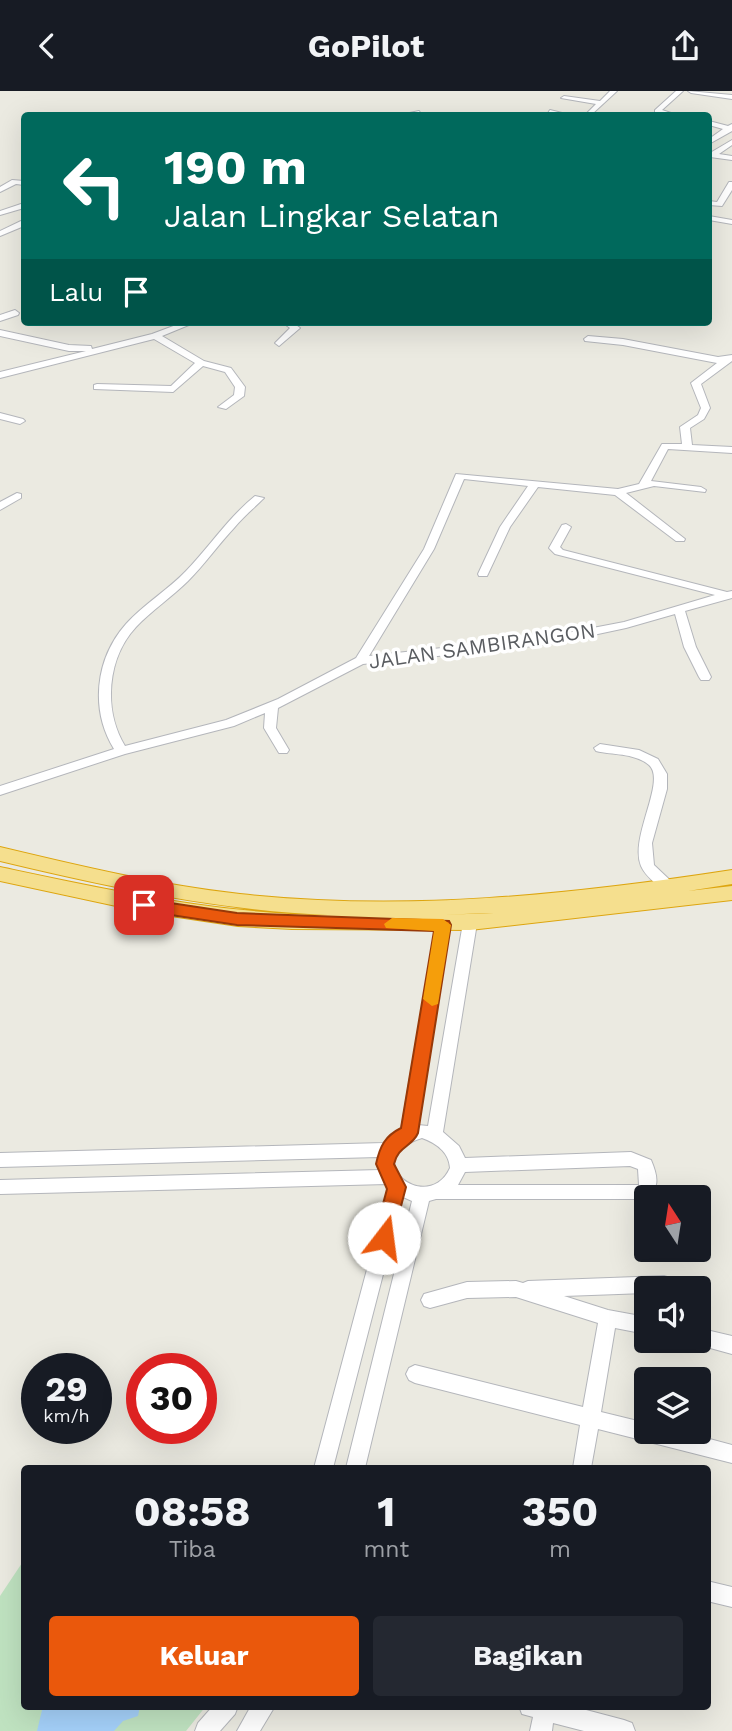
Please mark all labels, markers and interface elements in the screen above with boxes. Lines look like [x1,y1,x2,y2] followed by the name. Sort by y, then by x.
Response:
[28,27,66,65] icon: back
[308,27,424,65] text: GoPilot
[666,27,704,65] icon: share
[164,138,307,196] text: 190 m
[49,140,140,231] icon: left
[164,197,500,235] text: Jalan Lingkar Selatan
[117,273,155,311] icon: arrive
[49,277,103,307] text: Lalu
[367,617,597,674] street label: JALAN SAMBIRANGON
[114,875,174,935] pin
[125,886,163,924] icon: arrive
[634,1185,710,1262] north arrow
[634,1185,711,1444] map controls
[347,1201,421,1275] position arrow
[634,1276,711,1353] button: sound
[126,1353,217,1444] speed limit sign: 30
[634,1367,711,1444] button: layers
[45,1368,88,1410] text: 29
[43,1405,90,1426] text: km/h
[134,1487,251,1536] text: 08:58
[377,1487,395,1536] text: 1
[522,1487,598,1536] text: 350
[169,1536,216,1563] text: Tiba
[363,1536,409,1563] text: mnt
[549,1536,571,1563] text: m
[49,1616,359,1696] button: Keluar
[373,1616,683,1696] button: Bagikan

